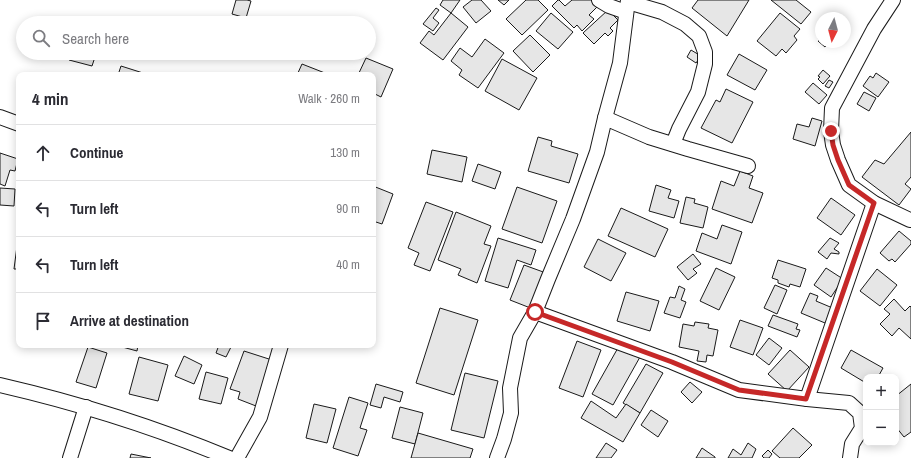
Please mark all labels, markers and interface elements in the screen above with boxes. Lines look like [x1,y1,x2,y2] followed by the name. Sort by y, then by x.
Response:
[815,12,851,48] north arrow
[16,16,376,60] search box
[30,27,52,49] icon: search
[62,28,129,49] text: Search here
[32,87,68,110] text: 4 min
[298,90,360,107] text: Walk · 260 m
[822,122,840,140] route end
[32,142,54,164] icon: ahead
[70,142,123,163] text: Continue
[330,144,360,161] text: 130 m
[32,198,54,220] icon: left
[70,198,118,219] text: Turn left
[336,200,360,217] text: 90 m
[32,254,54,276] icon: left
[70,254,118,275] text: Turn left
[336,256,360,273] text: 40 m
[526,303,544,321] route start
[32,310,54,332] icon: arrive
[70,310,189,331] text: Arrive at destination
[863,374,899,446] map controls
[863,374,899,410] button: +
[863,410,899,446] button: −

